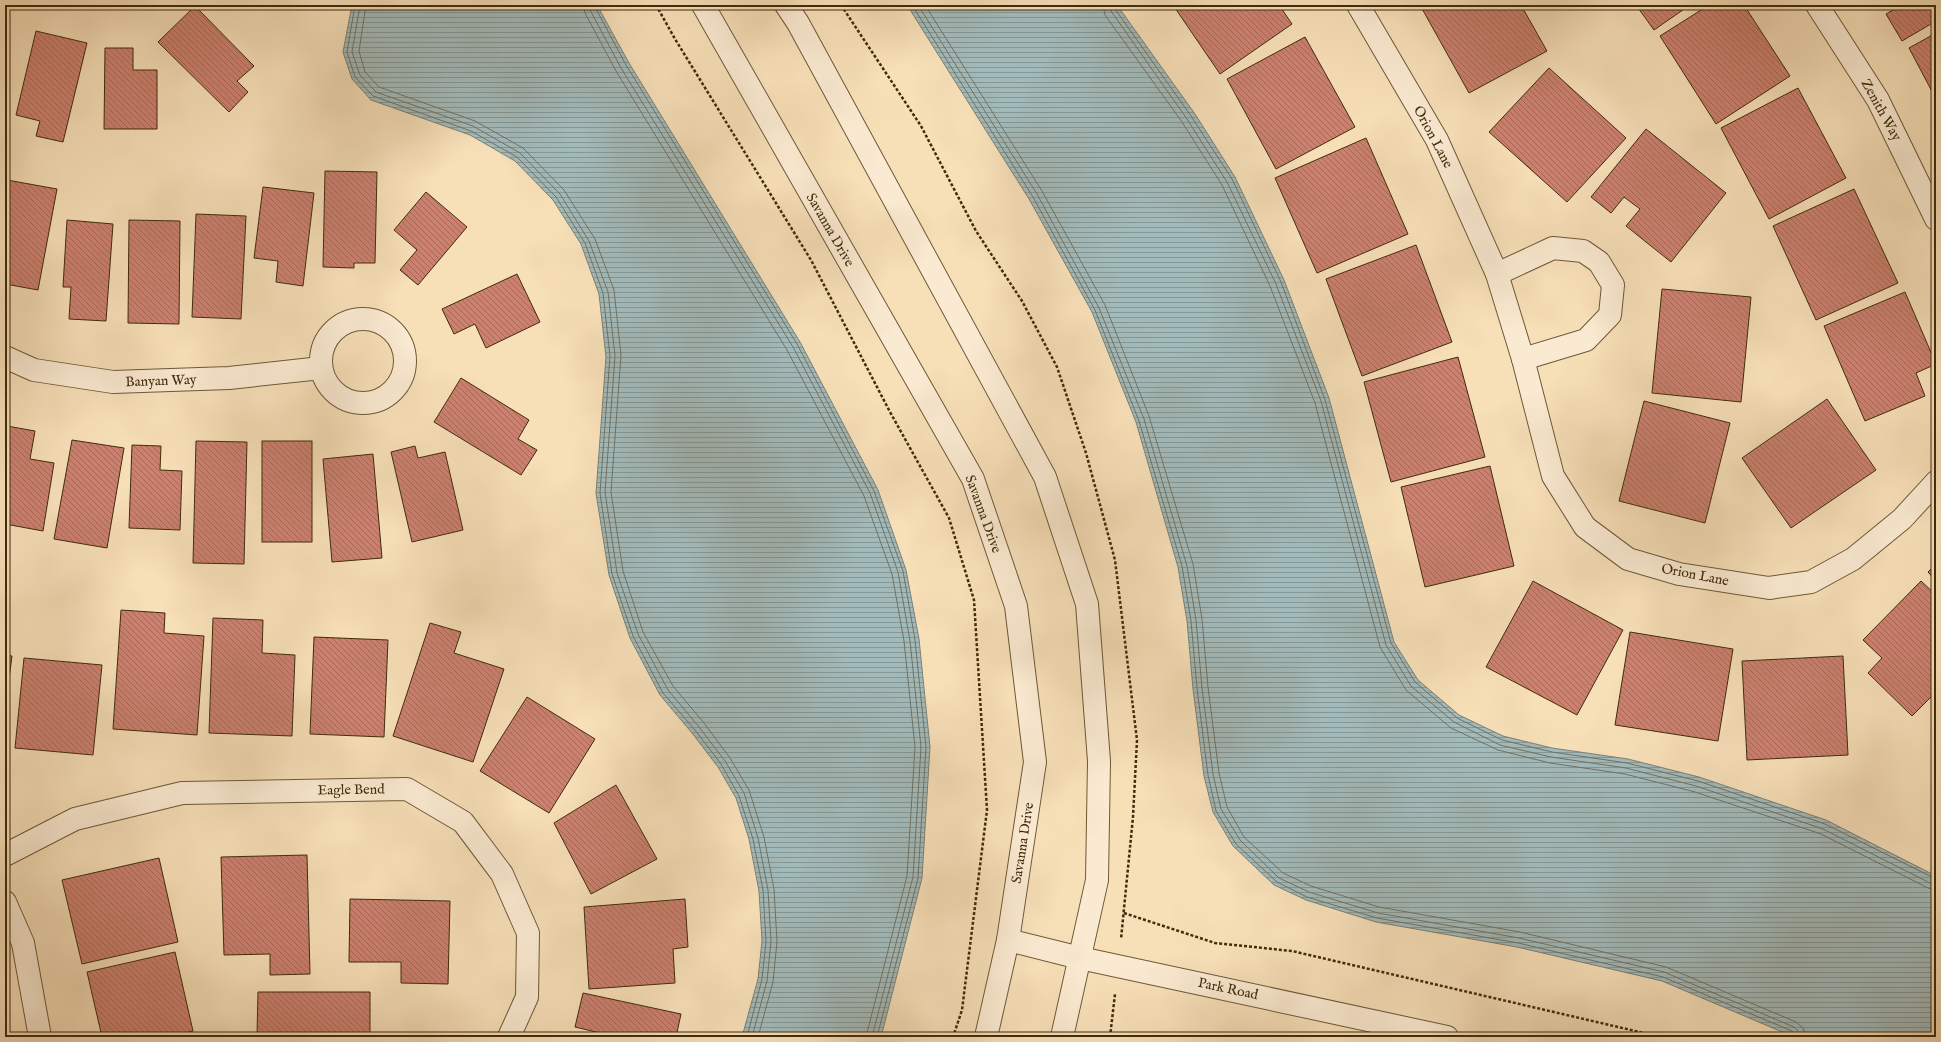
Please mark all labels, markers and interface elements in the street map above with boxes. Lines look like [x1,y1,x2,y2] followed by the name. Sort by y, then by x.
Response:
[1857,76,1905,144] street label: Zenith Way
[1409,103,1457,172] street label: Orion Lane
[802,190,859,270] street label: Savanna Drive
[125,371,197,391] street label: Banyan Way
[961,472,1006,556] street label: Savanna Drive
[1660,560,1731,590] street label: Orion Lane
[317,780,385,800] street label: Eagle Bend
[1008,801,1038,885] street label: Savanna Drive
[1196,974,1260,1004] street label: Park Road

